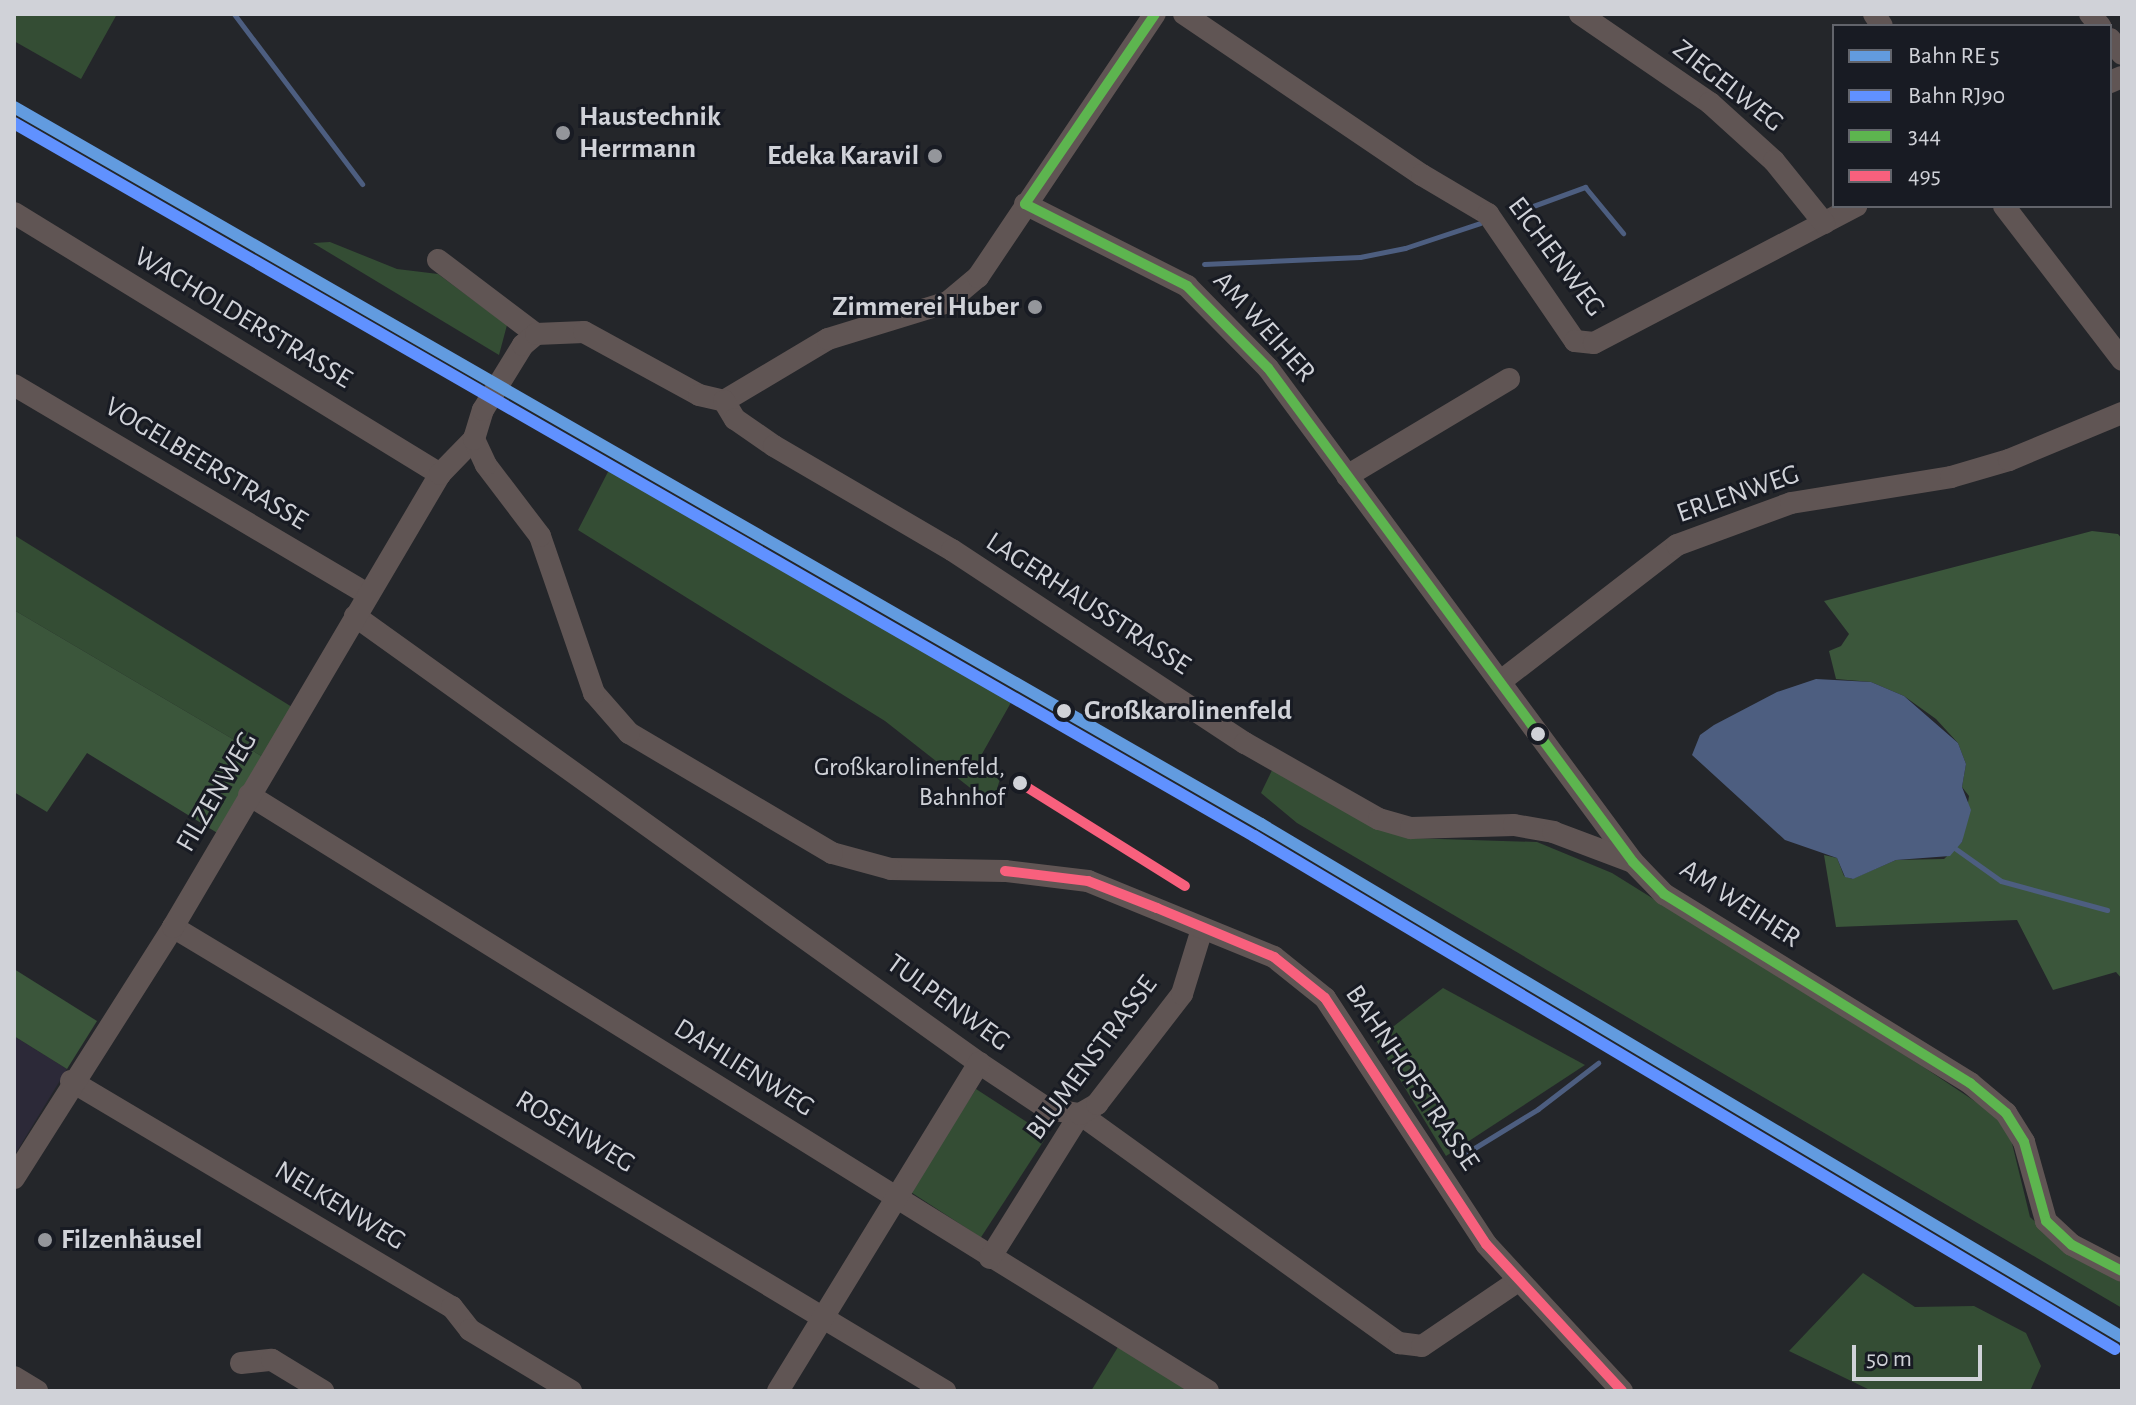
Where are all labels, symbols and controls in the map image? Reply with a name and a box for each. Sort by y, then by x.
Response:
legend [1832,24,2112,208]
street label: ZIEGELWEG [1666,33,1790,139]
text: Bahn RE 5 [1908,44,1999,68]
text: Bahn RJ90 [1908,84,2005,108]
place label: Haustechnik Herrmann [579,100,721,166]
marker: Haustechnik Herrmann [554,124,572,142]
text: 344 [1908,124,1941,148]
place label: Edeka Karavil [767,139,919,173]
marker: Edeka Karavil [926,147,944,165]
text: 495 [1908,164,1941,188]
street label: EICHENWEG [1500,190,1612,324]
street label: WACHOLDERSTRASSE [128,240,358,396]
street label: AM WEIHER [1206,265,1322,389]
place label: Zimmerei Huber [832,290,1019,324]
marker: Zimmerei Huber [1026,298,1044,316]
street label: VOGELBEERSTRASSE [98,390,314,538]
street label: ERLENWEG [1672,457,1804,531]
street label: LAGERHAUSSTRASSE [979,525,1197,683]
place label: Großkarolinenfeld [1084,694,1292,728]
marker: Großkarolinenfeld [1051,698,1077,724]
street label: FILZENWEG [169,726,265,858]
unlabelled marker [1530,726,1546,742]
place label: Großkarolinenfeld, Bahnhof [814,752,1005,814]
marker: Großkarolinenfeld, Bahnhof [1012,775,1028,791]
street label: AM WEIHER [1673,853,1807,955]
street label: TULPENWEG [880,947,1016,1059]
street label: BLUMENSTRASSE [1019,969,1165,1147]
street label: BAHNHOFSTRASSE [1338,979,1486,1177]
street label: DAHLIENWEG [668,1012,820,1124]
street label: ROSENWEG [509,1083,641,1181]
street label: NELKENWEG [269,1154,411,1258]
place label: Filzenhäusel [61,1223,202,1257]
marker: Filzenhäusel [36,1231,54,1249]
scale bar [1856,1329,1986,1379]
text: 50 m [1866,1347,1912,1371]

